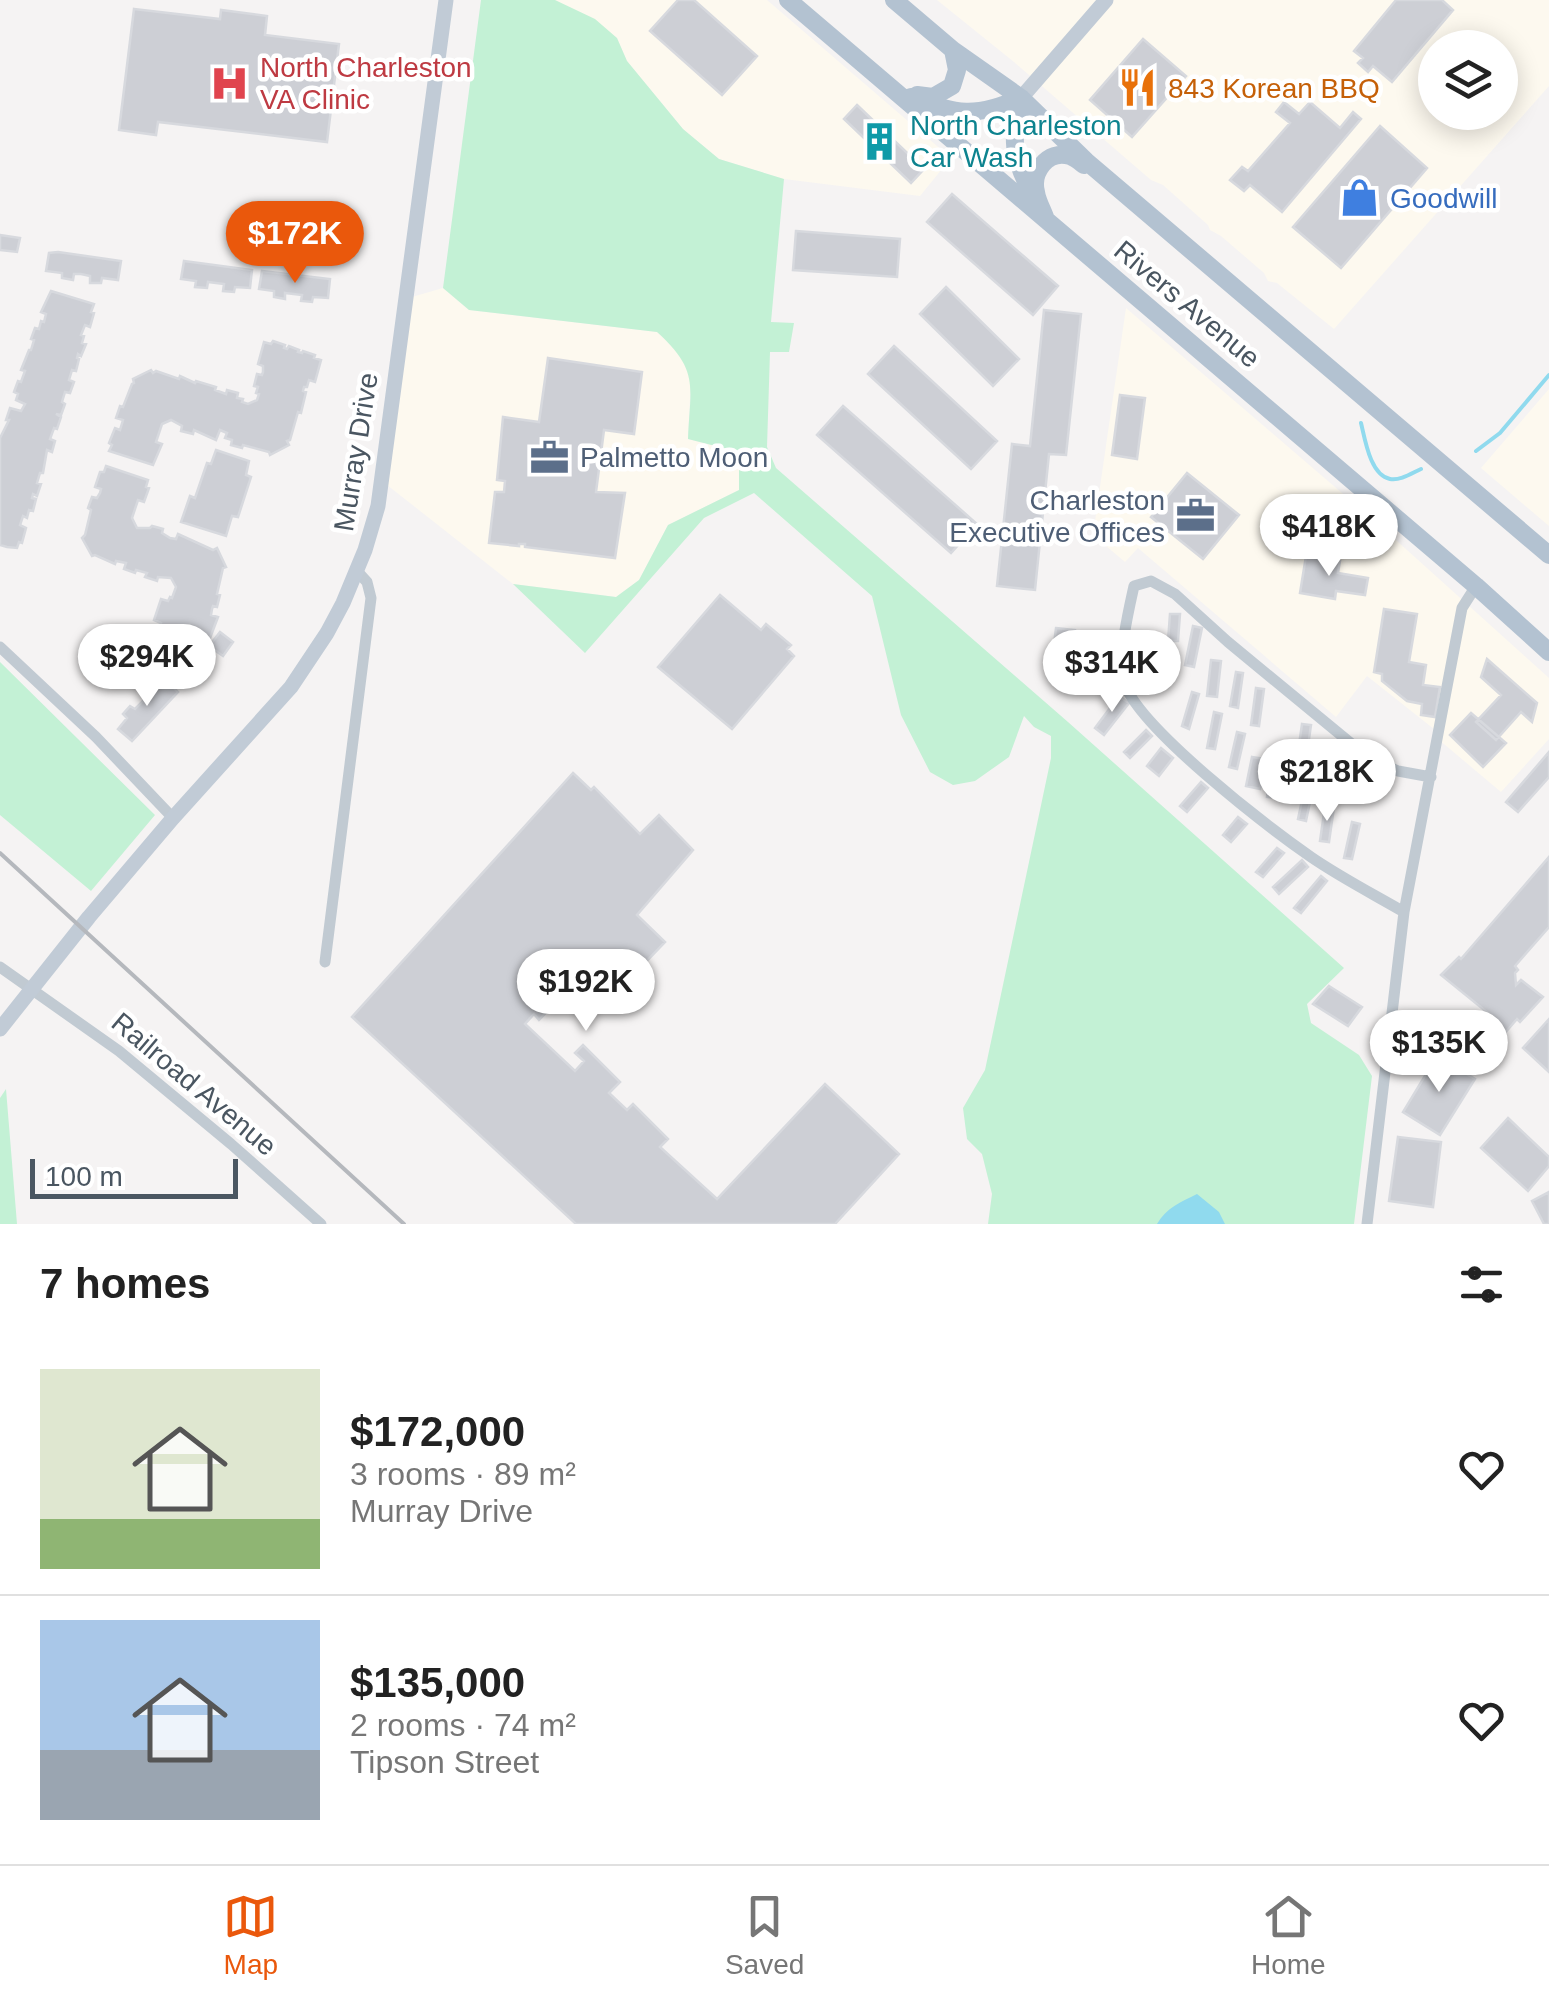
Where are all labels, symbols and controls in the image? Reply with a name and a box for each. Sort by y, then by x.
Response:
map controls [1418,30,1518,130]
button: layers [1418,30,1518,130]
place label: North Charleston VA Clinic [260,52,472,115]
hospital icon: North Charleston VA Clinic [209,62,251,104]
restaurant icon: 843 Korean BBQ [1117,67,1159,109]
place label: 843 Korean BBQ [1168,73,1380,104]
place label: North Charleston Car Wash [910,110,1122,173]
building icon: North Charleston Car Wash [859,120,901,162]
shop icon: Goodwill [1339,177,1381,219]
place label: Goodwill [1390,183,1497,214]
pin: $172K [225,201,365,286]
text: $172K [248,215,342,251]
street label: Rivers Avenue [1108,234,1266,374]
street label: Murray Drive [328,370,384,534]
office icon: Palmetto Moon [529,436,571,478]
place label: Palmetto Moon [580,442,768,473]
place label: Charleston Executive Offices [949,485,1165,548]
pin: $418K [1259,494,1399,579]
office icon: Charleston Executive Offices [1174,495,1216,537]
text: $418K [1282,508,1376,544]
pin: $294K [77,624,217,709]
pin: $314K [1042,630,1182,715]
text: $294K [100,638,194,674]
text: $314K [1065,644,1159,680]
pin: $218K [1257,739,1397,824]
text: $218K [1280,753,1374,789]
pin: $192K [516,949,656,1034]
text: $192K [539,963,633,999]
street label: Railroad Avenue [106,1006,282,1162]
pin: $135K [1369,1010,1509,1095]
text: $135K [1392,1024,1486,1060]
scale bar [30,1154,238,1198]
text: 100 m [45,1161,123,1192]
icon: filters [1454,1257,1509,1312]
text: 7 homes [40,1260,210,1307]
text: $172,000 [350,1408,525,1455]
icon: home [120,1409,240,1529]
icon: heart [1454,1442,1509,1497]
text: 3 rooms · 89 m² [350,1456,576,1492]
text: Murray Drive [350,1493,533,1529]
text: $135,000 [350,1659,525,1706]
icon: home [120,1660,240,1780]
icon: heart [1454,1693,1509,1748]
text: 2 rooms · 74 m² [350,1707,576,1743]
text: Tipson Street [350,1744,539,1780]
tab: Map [223,1889,278,1981]
tab: Saved [725,1889,804,1981]
tab: Home [1251,1889,1326,1981]

